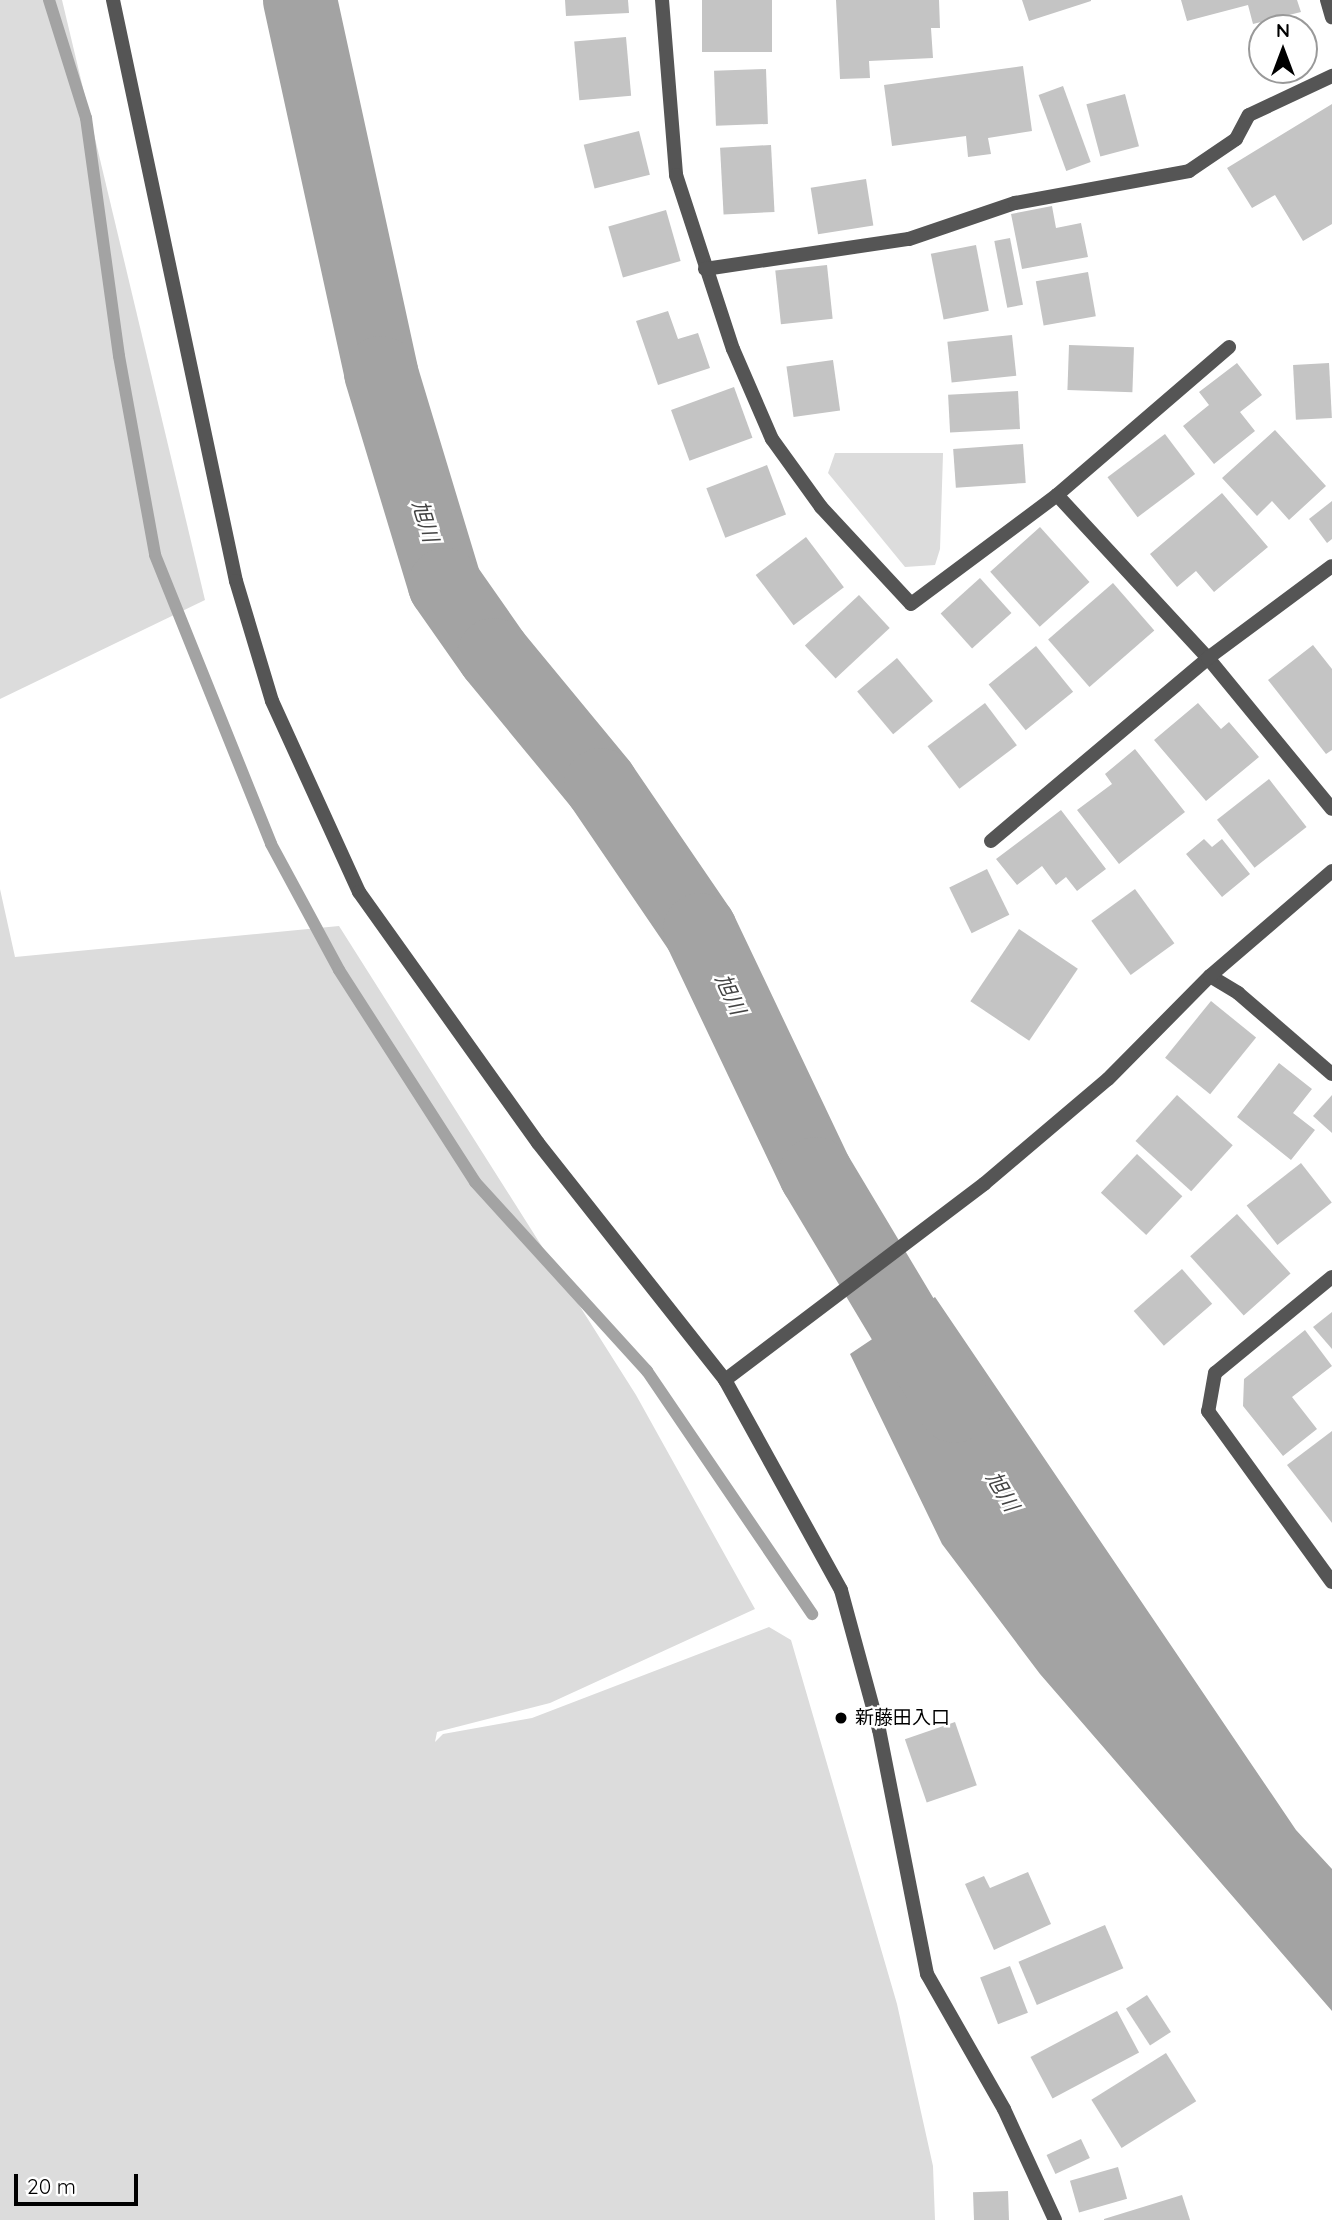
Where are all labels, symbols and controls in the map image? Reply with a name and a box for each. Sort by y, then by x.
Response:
north arrow [1248,14,1318,84]
text: N [1276,18,1290,42]
water label: 旭川 [408,497,444,545]
water label: 旭川 [711,970,751,1018]
water label: 旭川 [981,1467,1025,1515]
place label: 新藤田入口 [855,1707,950,1729]
marker: 新藤田入口 [833,1710,849,1726]
scale bar [18,2160,142,2204]
text: 20 m [27,2173,76,2199]

